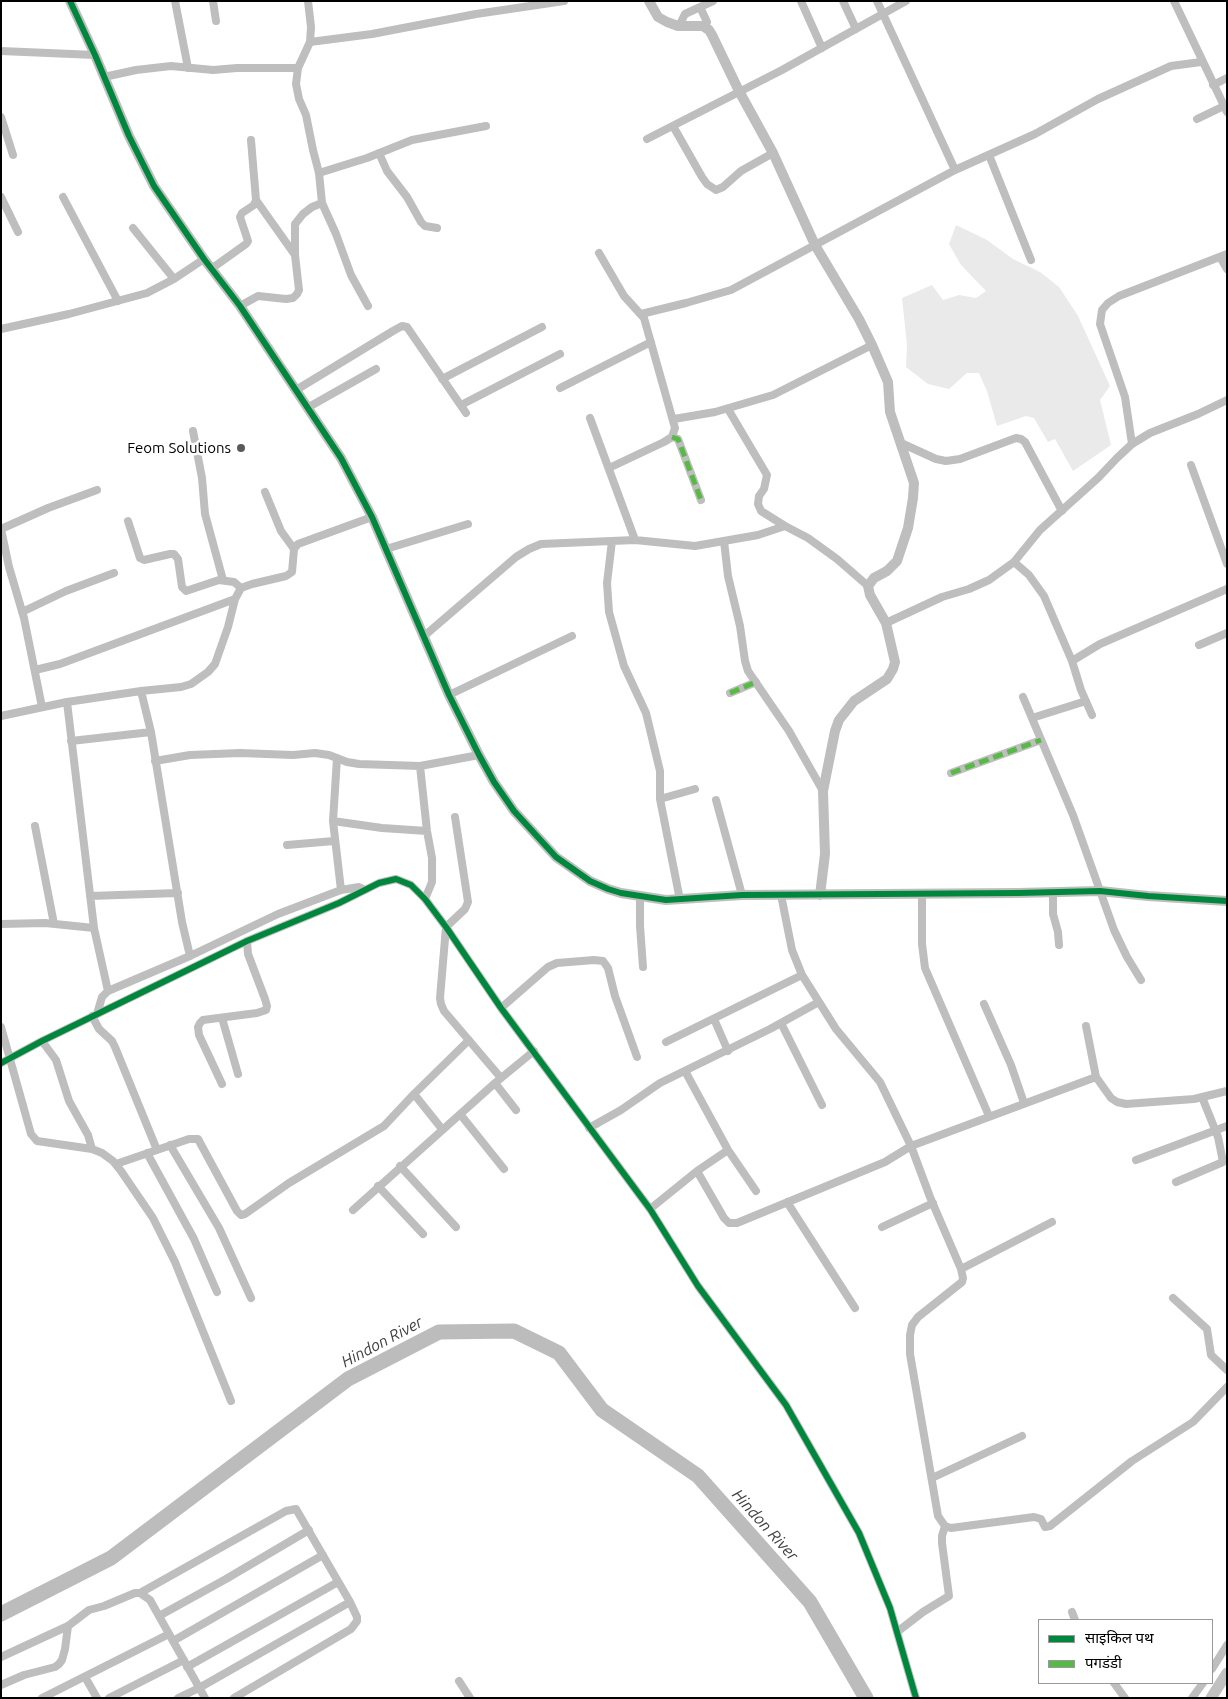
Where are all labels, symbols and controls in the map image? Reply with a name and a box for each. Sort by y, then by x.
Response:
place label: Feom Solutions [127,439,231,457]
marker: Feom Solutions [235,442,247,454]
water label: Hindon River [338,1313,426,1371]
water label: Hindon River [728,1485,802,1565]
legend [1038,1619,1213,1684]
text: साइकिल पथ [1085,1629,1154,1646]
text: पगडंडी [1085,1654,1122,1671]

